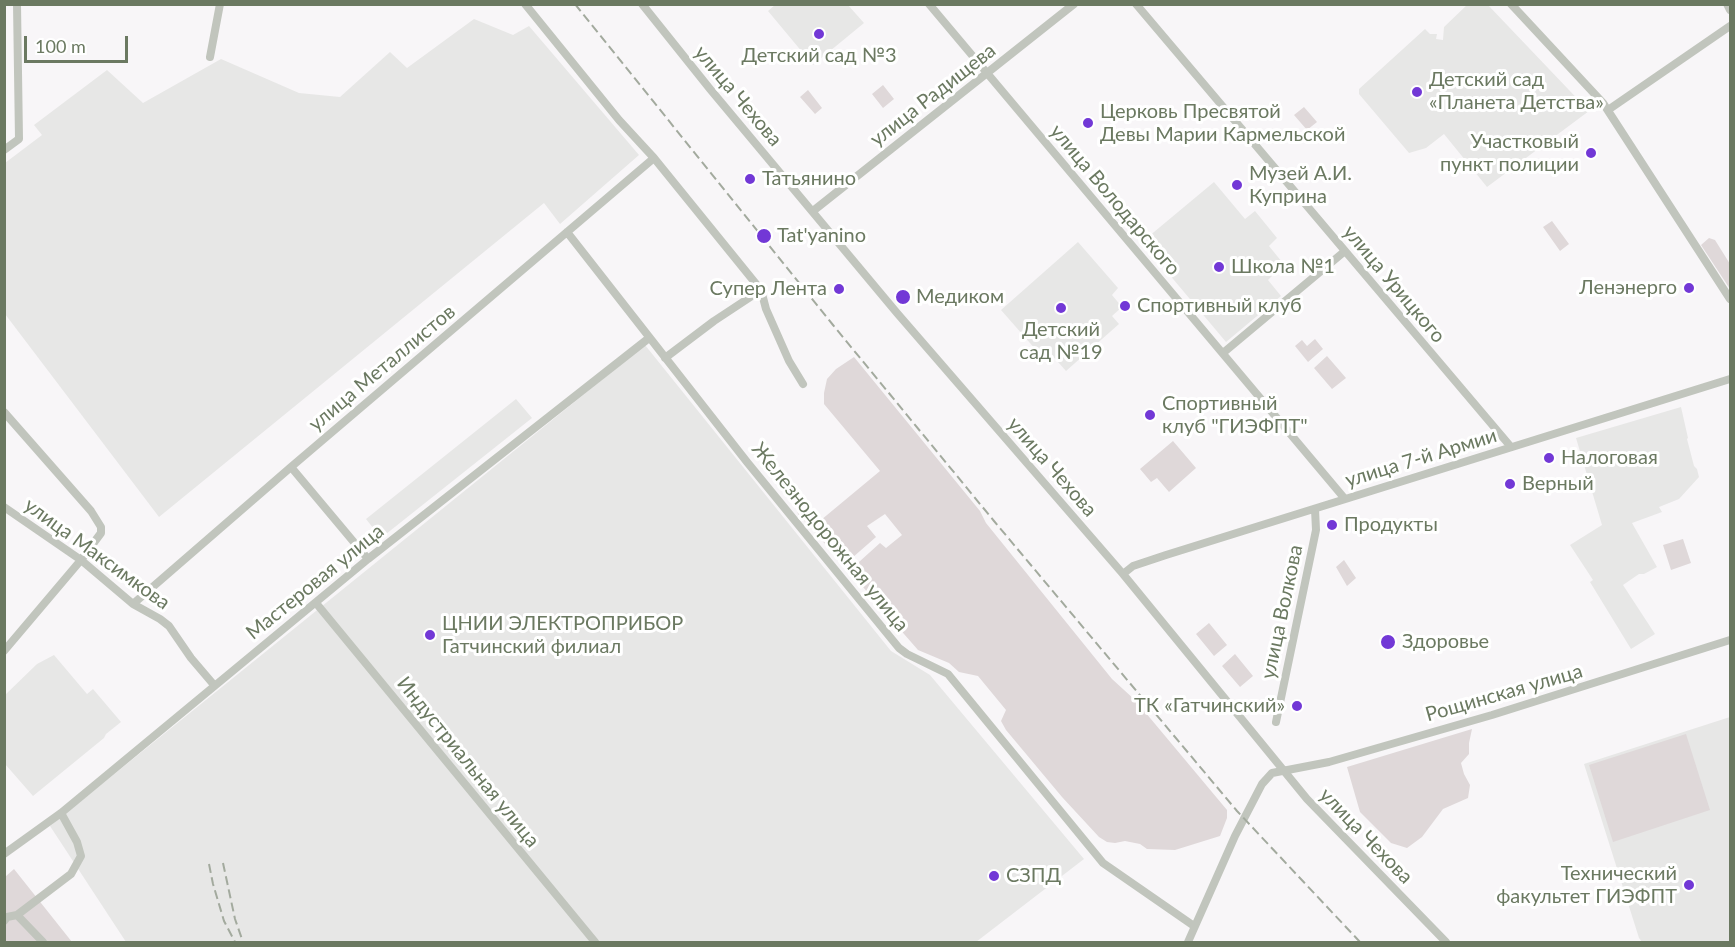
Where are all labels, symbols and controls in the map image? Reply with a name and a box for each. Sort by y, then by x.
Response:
scale bar [27,24,130,62]
marker: Детский сад №3 [812,27,826,41]
text: 100 m [35,35,86,57]
street label: улица Радищева [865,39,1001,151]
street label: улица Чехова [689,41,787,151]
place label: Детский сад №3 [742,44,896,68]
place label: Детский сад «Планета Детства» [1429,68,1604,115]
marker: Детский сад «Планета Детства» [1410,85,1424,99]
place label: Церковь Пресвятой Девы Марии Кармельской [1100,100,1345,147]
marker: Церковь Пресвятой Девы Марии Кармельской [1081,116,1095,130]
street label: улица Володарского [1045,120,1185,280]
place label: Участковый пункт полиции [1440,130,1579,177]
marker: Участковый пункт полиции [1584,146,1598,160]
place label: Музей А.И. Куприна [1249,162,1352,209]
place label: Татьянино [762,167,856,191]
marker: Татьянино [743,172,757,186]
marker: Музей А.И. Куприна [1230,178,1244,192]
street label: улица Урицкого [1338,220,1450,348]
place label: Tat'yanino [777,224,866,248]
marker: Tat'yanino [755,227,773,245]
place label: Школа №1 [1231,255,1335,279]
marker: Школа №1 [1212,260,1226,274]
place label: Ленэнерго [1579,276,1677,300]
place label: Супер Лента [710,277,827,301]
marker: Ленэнерго [1682,281,1696,295]
marker: Супер Лента [832,282,846,296]
place label: Медиком [916,285,1004,309]
marker: Медиком [894,288,912,306]
place label: Спортивный клуб [1137,294,1302,318]
marker: Спортивный клуб [1118,299,1132,313]
street label: улица Металлистов [304,300,460,436]
marker: Детский сад №19 [1054,301,1068,315]
place label: Детский сад №19 [1019,318,1103,365]
place label: Спортивный клуб "ГИЭФПТ" [1162,392,1308,439]
marker: Спортивный клуб "ГИЭФПТ" [1143,408,1157,422]
street label: улица Чехова [1002,412,1102,522]
street label: улица 7-й Армии [1342,424,1500,492]
street label: Железнодорожная улица [746,438,914,636]
place label: Налоговая [1561,446,1658,470]
marker: Налоговая [1542,451,1556,465]
place label: Верный [1522,472,1594,496]
marker: Верный [1503,477,1517,491]
street label: улица Максимкова [19,493,175,615]
place label: Продукты [1344,513,1438,537]
marker: Продукты [1325,518,1339,532]
street label: Мастеровая улица [241,519,389,645]
street label: улица Волкова [1256,543,1308,681]
place label: ЦНИИ ЭЛЕКТРОПРИБОР Гатчинский филиал [442,612,683,659]
marker: ЦНИИ ЭЛЕКТРОПРИБОР Гатчинский филиал [423,628,437,642]
place label: Здоровье [1402,630,1489,654]
marker: Здоровье [1379,633,1397,651]
street label: Рощинская улица [1423,659,1585,727]
street label: Индустриальная улица [392,672,544,852]
place label: ТК «Гатчинский» [1134,694,1285,718]
marker: ТК «Гатчинский» [1290,699,1304,713]
street label: улица Чехова [1314,783,1418,889]
place label: Технический факультет ГИЭФПТ [1496,862,1677,909]
place label: СЗПД [1006,864,1061,888]
marker: СЗПД [987,869,1001,883]
marker: Технический факультет ГИЭФПТ [1682,878,1696,892]

